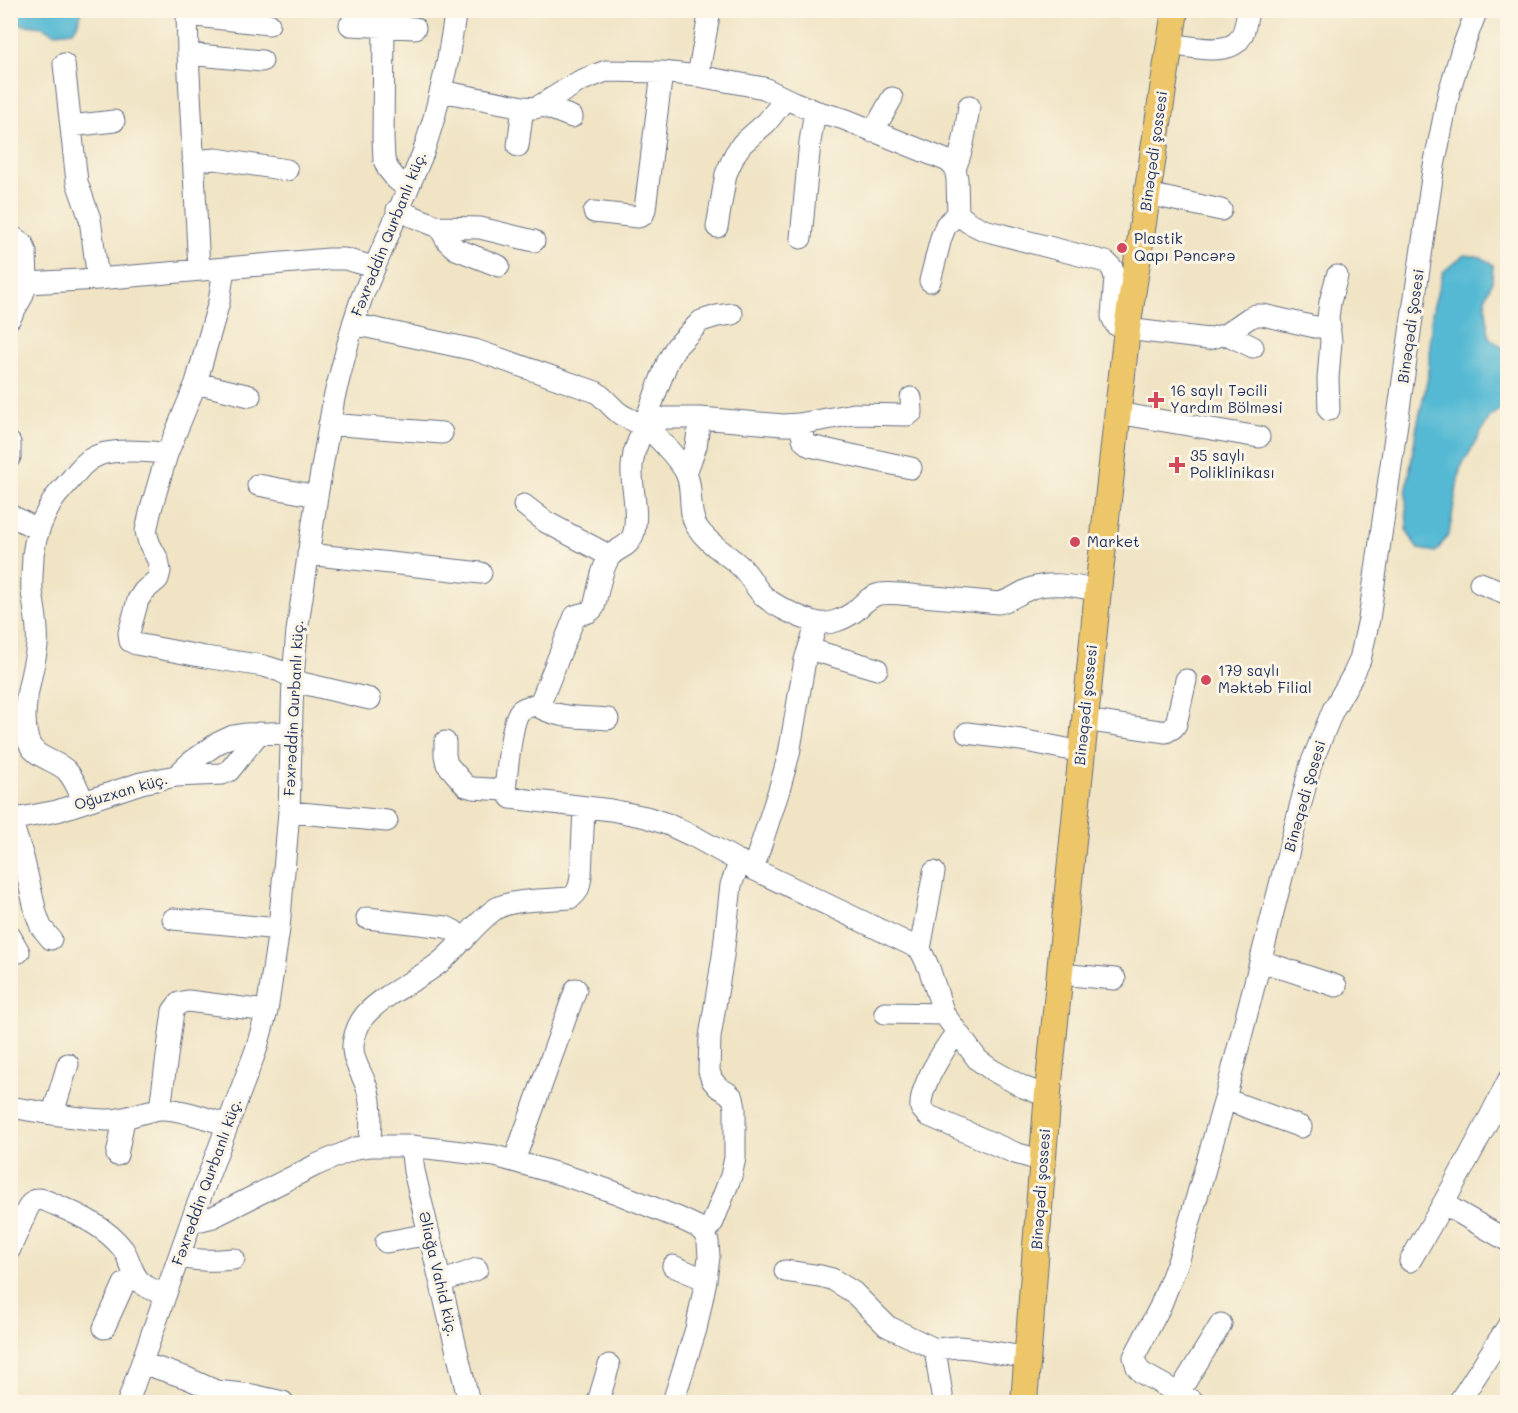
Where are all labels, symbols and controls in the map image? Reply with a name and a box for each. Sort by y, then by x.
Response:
street label: Binəqədi şossesi [1135,89,1171,212]
street label: Fəxrəddin Qurbanlı küç. [346,148,430,319]
place label: Plastik Qapı Pəncərə [1134,228,1236,265]
marker: Plastik Qapı Pəncərə [1115,241,1129,255]
street label: Binəqədi Şosesi [1392,267,1428,384]
place label: 16 saylı Təcili Yardım Bölməsi [1170,380,1283,417]
marker: 16 saylı Təcili Yardım Bölməsi [1147,391,1165,409]
place label: 35 saylı Poliklinikası [1190,445,1275,482]
marker: 35 saylı Poliklinikası [1168,456,1186,474]
place label: Market [1087,531,1140,551]
marker: Market [1068,535,1082,549]
street label: Fəxrəddin Qurbanlı küç. [278,619,308,796]
street label: Binəqədi şossesi [1069,644,1101,766]
place label: 179 saylı Məktəb Filial [1218,660,1312,697]
marker: 179 saylı Məktəb Filial [1199,673,1213,687]
street label: Binəqədi Şosesi [1279,738,1330,854]
street label: Oğuzxan küç. [72,768,170,814]
street label: Fəxrəddin Qurbanlı küç. [167,1095,246,1268]
street label: Binəqədi şossesi [1026,1128,1054,1250]
street label: Əliağa Vahid küç. [415,1209,463,1339]

